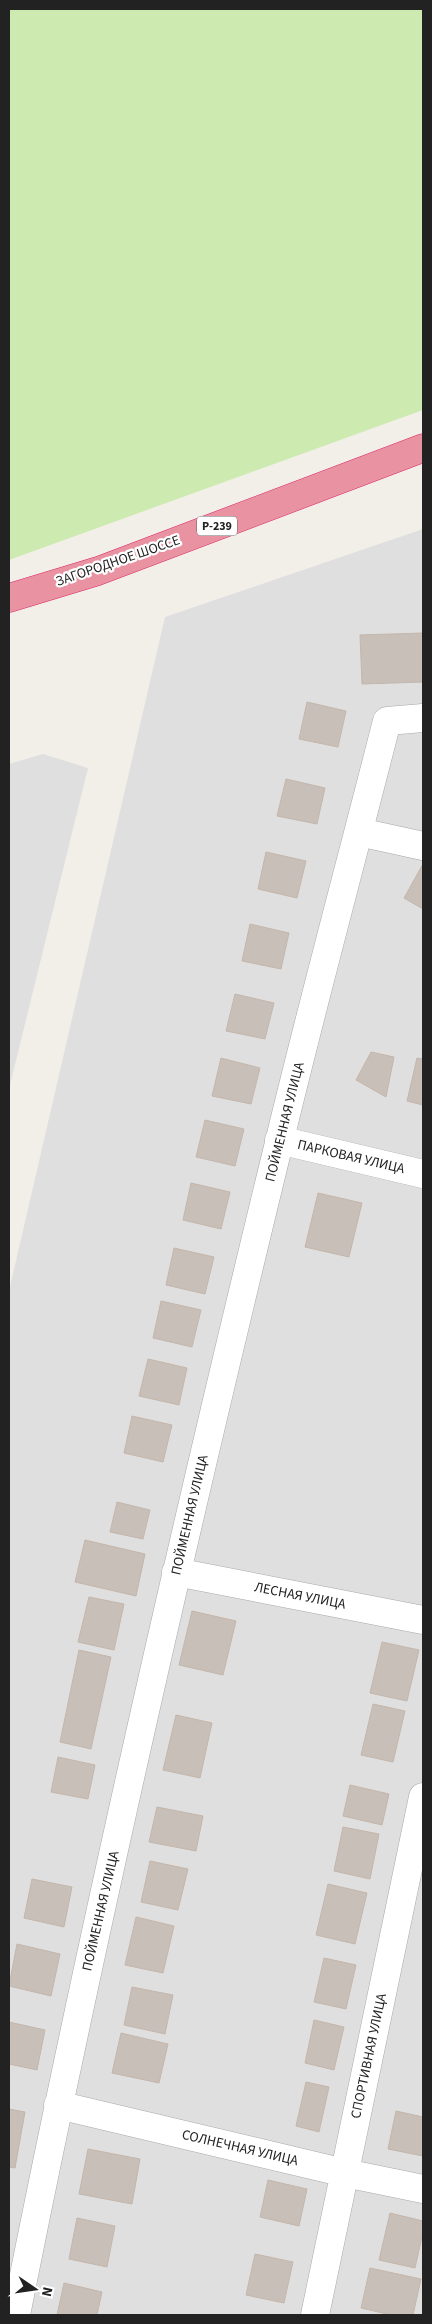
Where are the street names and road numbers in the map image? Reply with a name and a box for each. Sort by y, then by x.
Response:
road number: Р-239 [197,516,237,536]
street label: ЗАГОРОДНОЕ ШОССЕ [53,530,183,592]
street label: ПОЙМЕННАЯ УЛИЦА [260,1060,310,1184]
street label: ПАРКОВАЯ УЛИЦА [295,1135,407,1179]
street label: ПОЙМЕННАЯ УЛИЦА [166,1453,214,1577]
street label: ЛЕСНАЯ УЛИЦА [253,1577,348,1615]
street label: ПОЙМЕННАЯ УЛИЦА [77,1849,125,1973]
street label: СПОРТИВНАЯ УЛИЦА [346,1991,392,2120]
street label: СОЛНЕЧНАЯ УЛИЦА [180,2125,301,2171]

